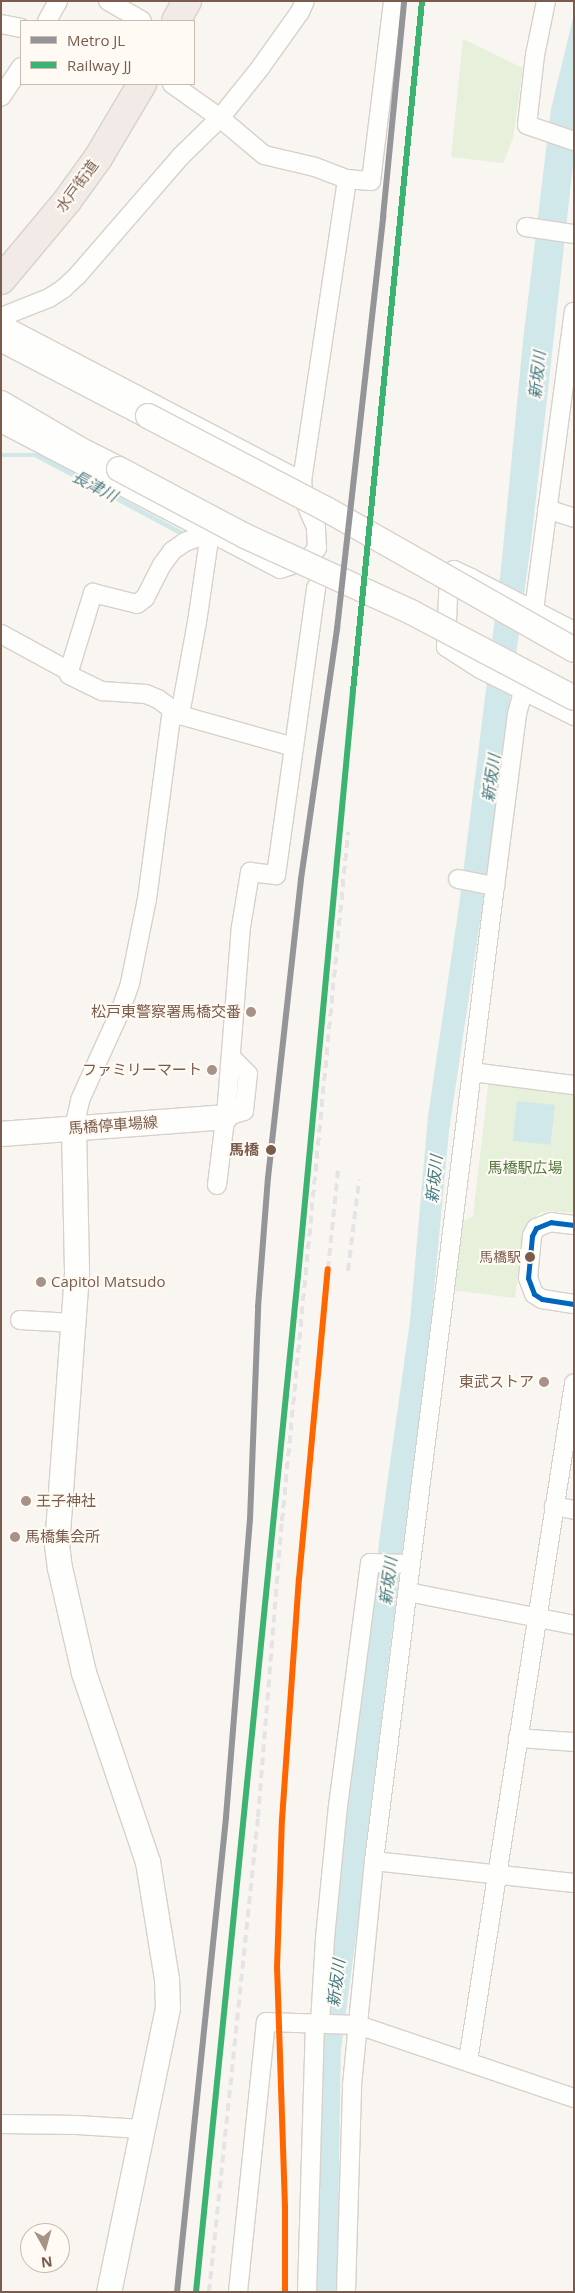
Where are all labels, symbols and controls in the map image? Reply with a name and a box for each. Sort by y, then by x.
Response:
legend [20,20,195,85]
text: Metro JL [67,30,125,50]
text: Railway JJ [67,55,132,75]
street label: 水戸街道 [52,156,102,216]
water label: 新坂川 [525,350,549,400]
water label: 長津川 [69,466,121,506]
water label: 新坂川 [478,753,504,803]
place label: 松戸東警察署馬橋交番 [91,1003,241,1021]
marker: 松戸東警察署馬橋交番 [245,1006,257,1018]
place label: ファミリーマート [82,1061,202,1079]
marker: ファミリーマート [206,1064,218,1076]
street label: 馬橋停車場線 [67,1113,159,1137]
place label: 馬橋 [229,1141,259,1159]
marker: 馬橋 [263,1142,279,1158]
water label: 新坂川 [422,1154,446,1204]
park label: 馬橋駅広場 [488,1159,562,1177]
place label: 馬橋駅 [479,1249,521,1265]
marker: 馬橋駅 [525,1252,535,1262]
place label: Capitol Matsudo [51,1273,166,1291]
marker: Capitol Matsudo [35,1276,47,1288]
place label: 東武ストア [459,1373,534,1391]
marker: 東武ストア [538,1376,550,1388]
place label: 王子神社 [36,1492,96,1510]
marker: 王子神社 [20,1495,32,1507]
place label: 馬橋集会所 [25,1528,100,1546]
marker: 馬橋集会所 [9,1531,21,1543]
water label: 新坂川 [376,1556,400,1606]
water label: 新坂川 [324,1958,348,2008]
north arrow [20,2223,70,2273]
text: N [40,2252,54,2273]

